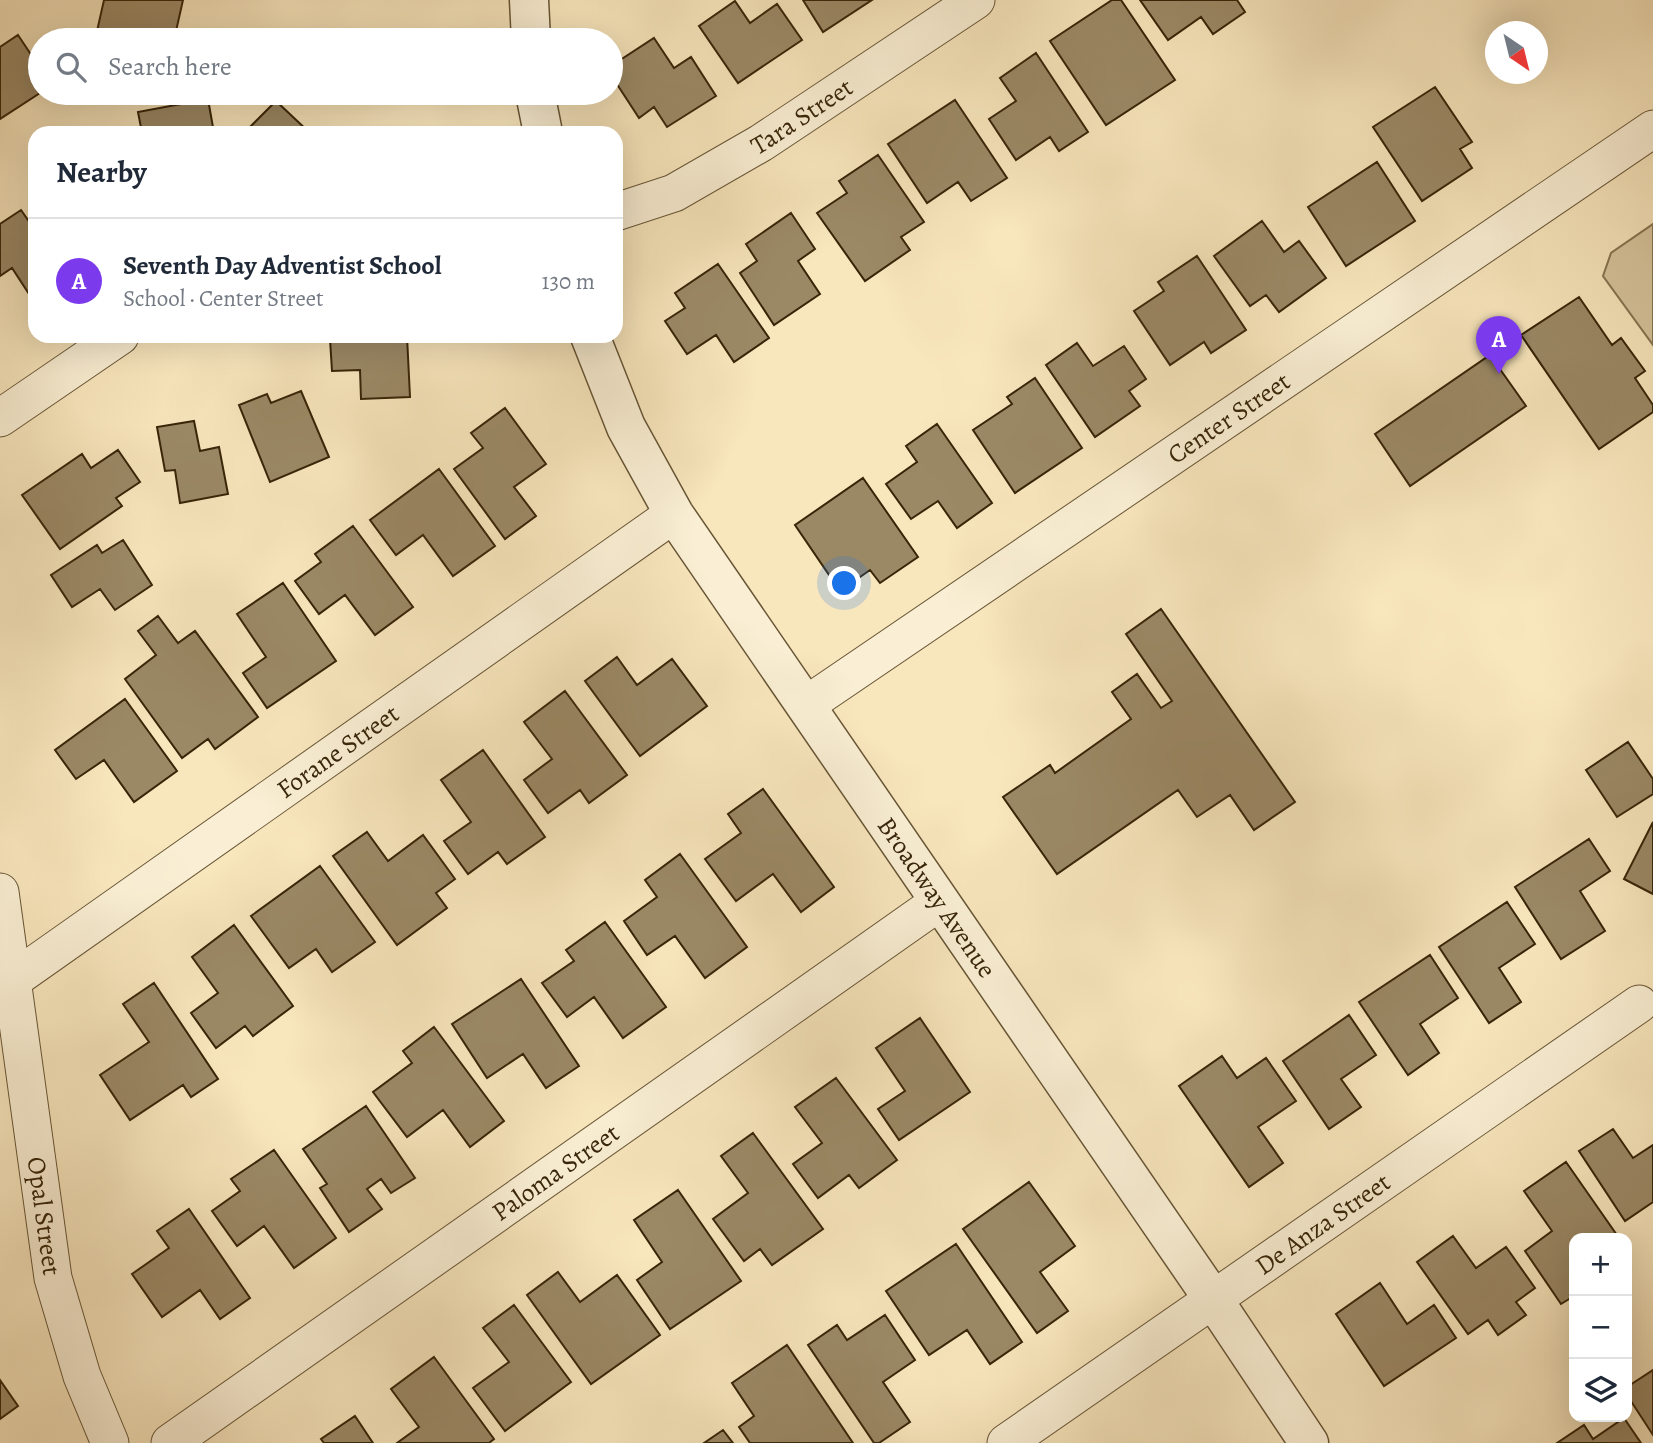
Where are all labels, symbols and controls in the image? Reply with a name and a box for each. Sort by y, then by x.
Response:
north arrow [1485,21,1548,84]
search box [28,28,623,105]
icon: search [52,48,90,86]
text: Search here [108,49,232,84]
street label: Tara Street [744,69,860,163]
text: Nearby [56,152,147,192]
text: Seventh Day Adventist School [123,248,442,283]
text: A [72,266,86,297]
text: 130 m [542,266,595,297]
text: School · Center Street [123,283,324,314]
pin: A [1476,316,1522,374]
street label: Center Street [1160,363,1297,472]
your location [827,566,861,600]
street label: Forane Street [269,696,406,806]
street label: Broadway Avenue [870,810,1005,984]
street label: Paloma Street [485,1115,626,1229]
street label: Opal Street [19,1154,70,1278]
street label: De Anza Street [1248,1164,1397,1283]
map controls [1569,1233,1632,1422]
button: + [1569,1233,1632,1296]
button: − [1569,1296,1632,1359]
button: layers [1569,1359,1632,1422]

